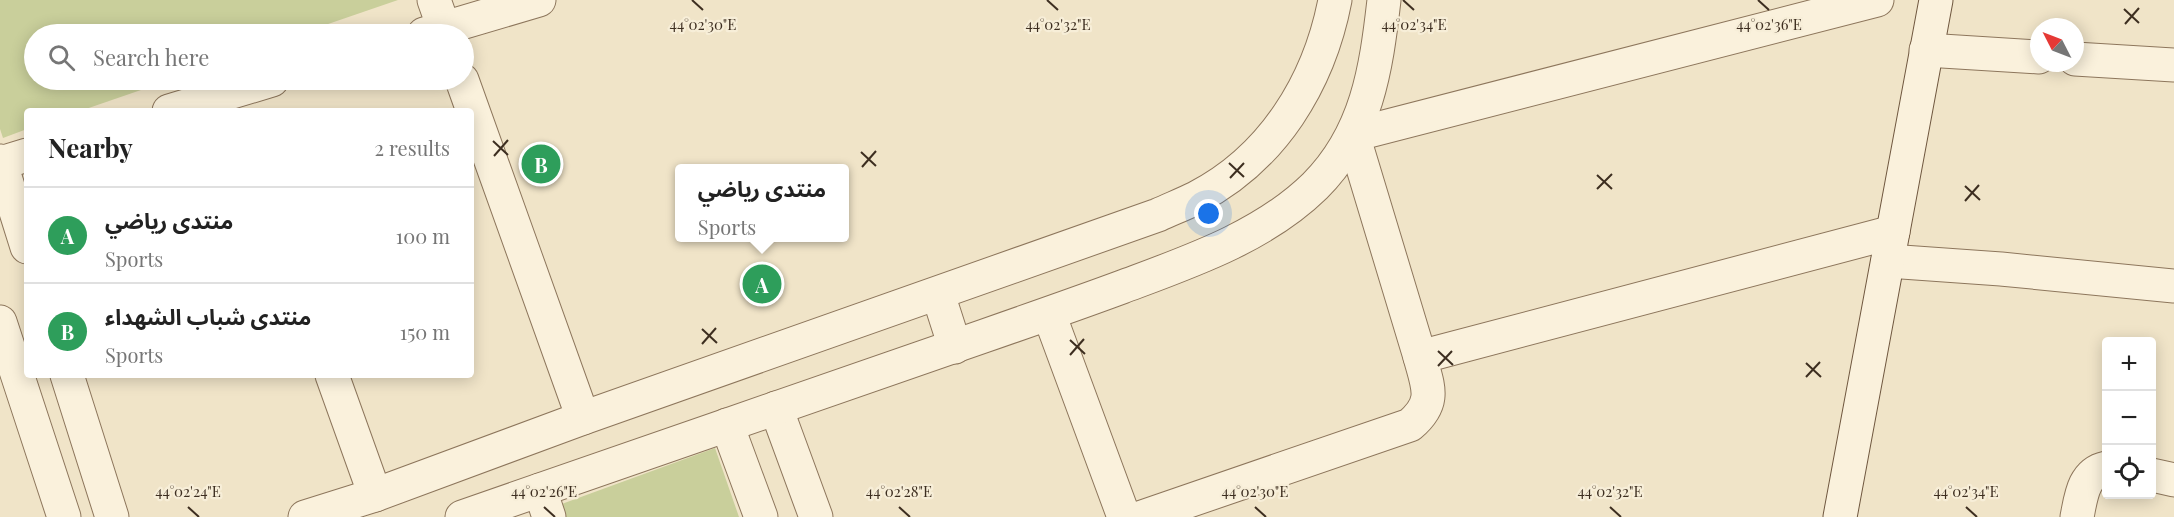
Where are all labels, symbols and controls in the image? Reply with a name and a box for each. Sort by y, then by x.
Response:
text: 44°02'30"E [670,14,736,34]
text: 44°02'32"E [1025,14,1091,34]
text: 44°02'34"E [1381,14,1447,34]
text: 44°02'36"E [1736,14,1802,34]
north arrow [2030,18,2084,72]
search box [24,24,474,90]
icon: search [45,41,78,74]
text: Search here [93,42,209,72]
text: Nearby [48,130,133,165]
text: 2 results [375,134,450,161]
pin: B [522,142,560,186]
popup [675,164,849,242]
text: منتدى رياضي [698,173,826,203]
your location [1194,199,1223,228]
text: منتدى رياضي [105,205,233,235]
text: Sports [698,213,756,240]
text: A [61,222,74,249]
text: 100 m [396,222,450,249]
text: Sports [105,245,163,272]
pin: A [742,262,782,306]
text: منتدى شباب الشهداء [105,301,311,331]
text: B [61,318,74,345]
text: 150 m [400,318,450,345]
map controls [2102,337,2156,499]
button: + [2102,337,2156,391]
text: Sports [105,341,163,368]
button: − [2102,391,2156,445]
button: locate [2102,445,2156,499]
text: 44°02'24"E [155,481,221,501]
text: 44°02'26"E [511,481,577,501]
text: 44°02'28"E [866,481,932,501]
text: 44°02'30"E [1222,481,1288,501]
text: 44°02'32"E [1577,481,1643,501]
text: 44°02'34"E [1933,481,1999,501]

